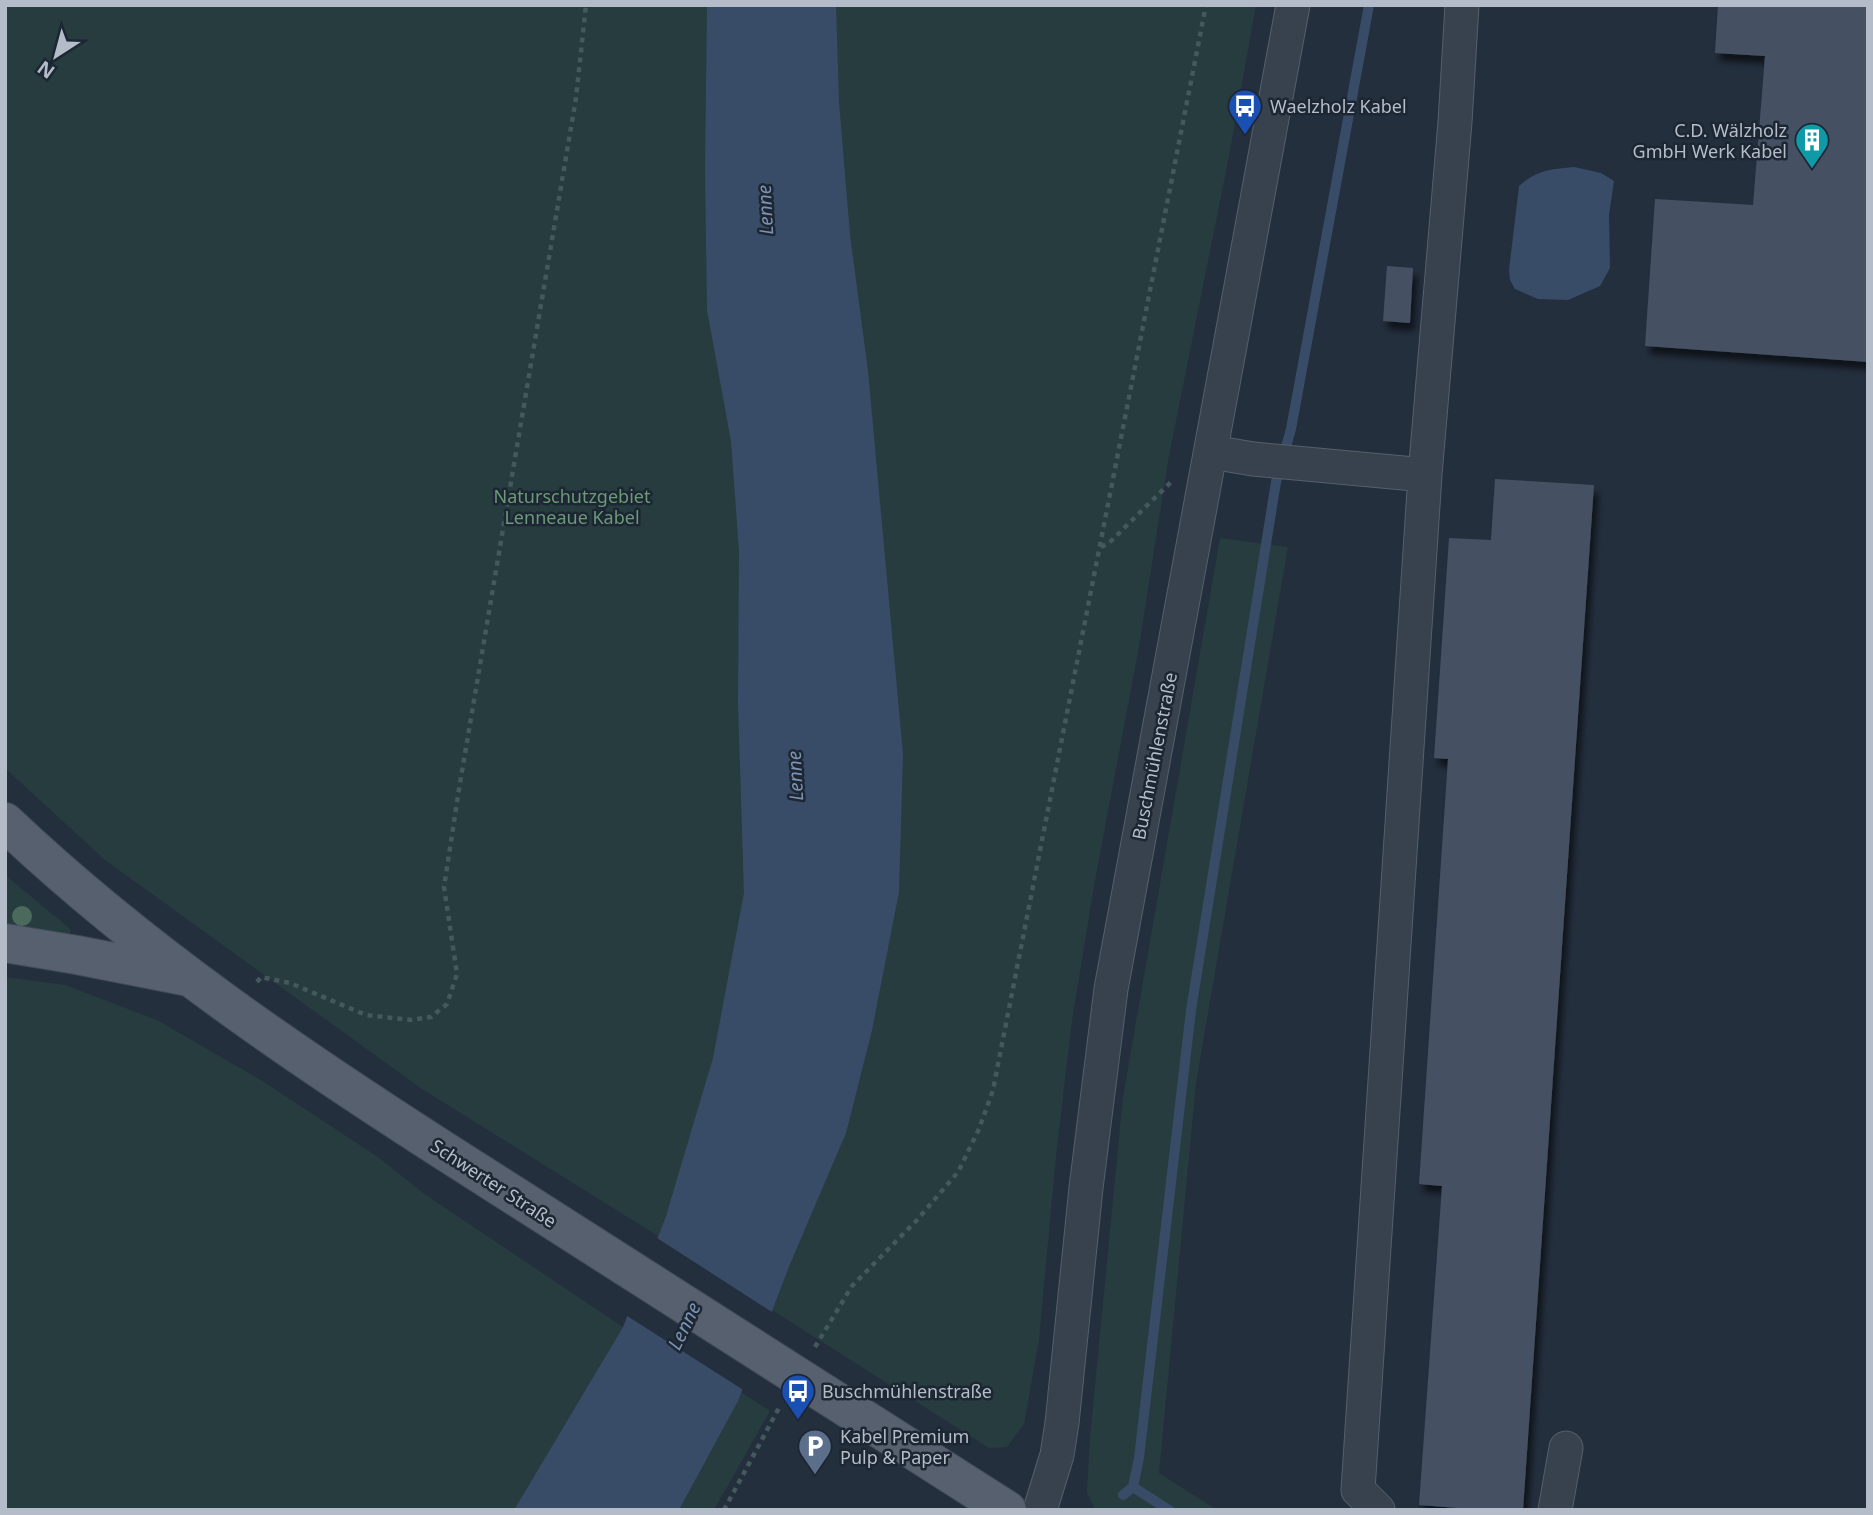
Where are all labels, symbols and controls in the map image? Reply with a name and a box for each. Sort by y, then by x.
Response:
north arrow [21,21,91,91]
text: N [32,55,60,85]
bus stop icon: Waelzholz Kabel [1226,87,1264,136]
place label: Waelzholz Kabel [1270,94,1407,118]
place label: C.D. Wälzholz GmbH Werk Kabel [1633,118,1787,163]
building icon: C.D. Wälzholz GmbH Werk Kabel [1793,121,1831,170]
water label: Lenne [751,184,779,236]
park label: Naturschutzgebiet Lenneaue Kabel [494,484,651,529]
street label: Buschmühlenstraße [1126,670,1182,842]
water label: Lenne [781,750,809,802]
street label: Schwerter Straße [427,1133,561,1233]
water label: Lenne [661,1298,707,1354]
bus stop icon: Buschmühlenstraße [779,1372,817,1421]
place label: Buschmühlenstraße [822,1379,992,1403]
place label: Kabel Premium Pulp & Paper [840,1424,969,1469]
parking icon: Kabel Premium Pulp & Paper [796,1427,834,1476]

